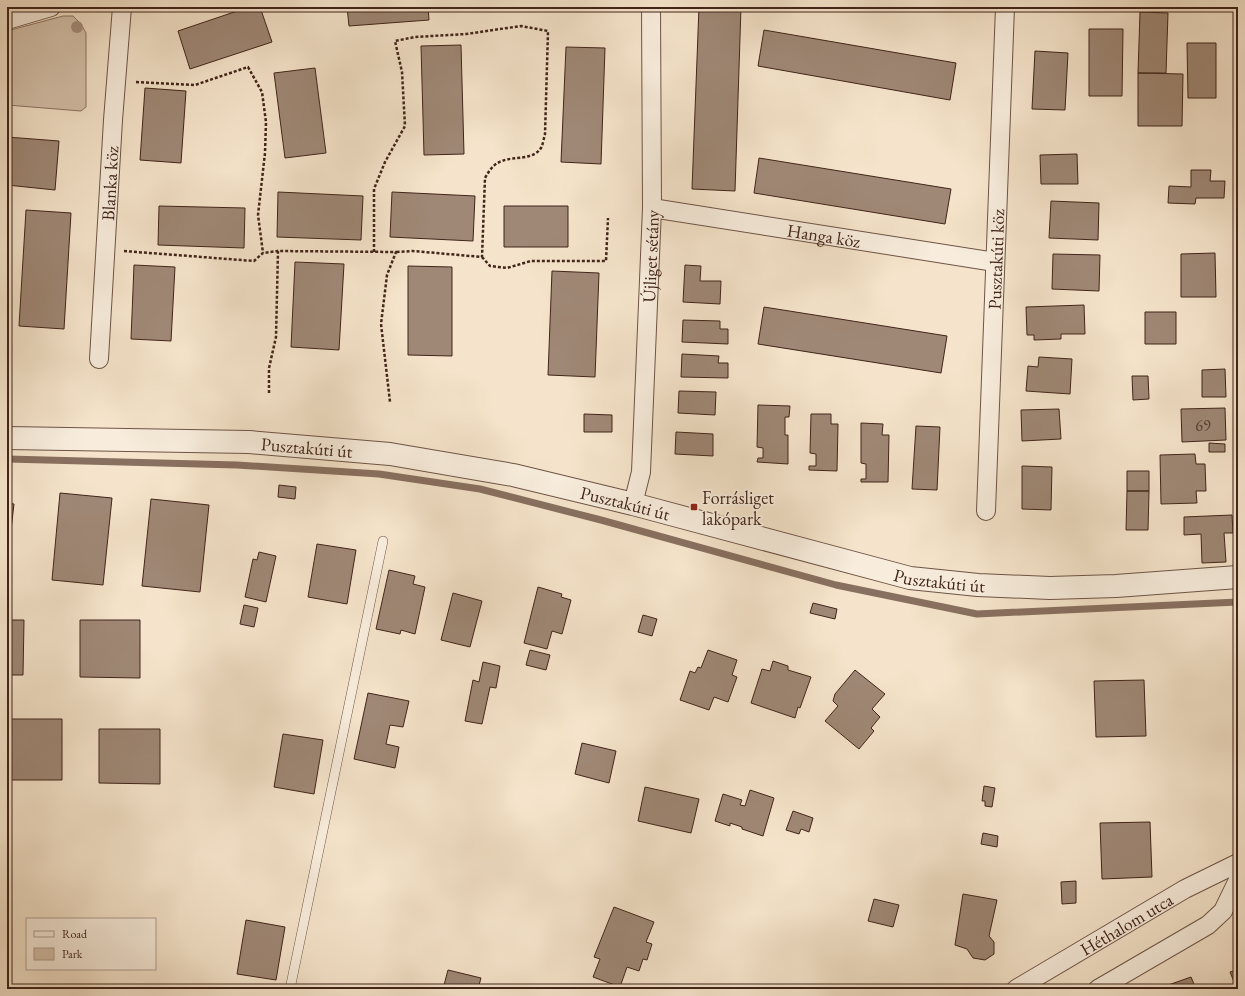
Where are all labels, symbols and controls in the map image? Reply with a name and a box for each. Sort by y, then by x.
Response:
street label: Blanka köz [96,145,123,221]
street label: Pusztakúti köz [982,208,1009,310]
street label: Újliget sétány [637,209,663,303]
street label: Hanga köz [786,218,862,252]
house number: 69 [1195,415,1211,436]
street label: Pusztakúti út [260,432,354,462]
street label: Pusztakúti út [578,480,673,525]
place label: Forrásliget lakópark [702,486,774,530]
marker: Forrásliget lakópark [689,502,699,512]
street label: Pusztakúti út [891,563,986,597]
street label: Héthalom utca [1076,887,1177,960]
legend [26,918,156,970]
text: Road [62,926,88,942]
text: Park [62,946,83,962]

